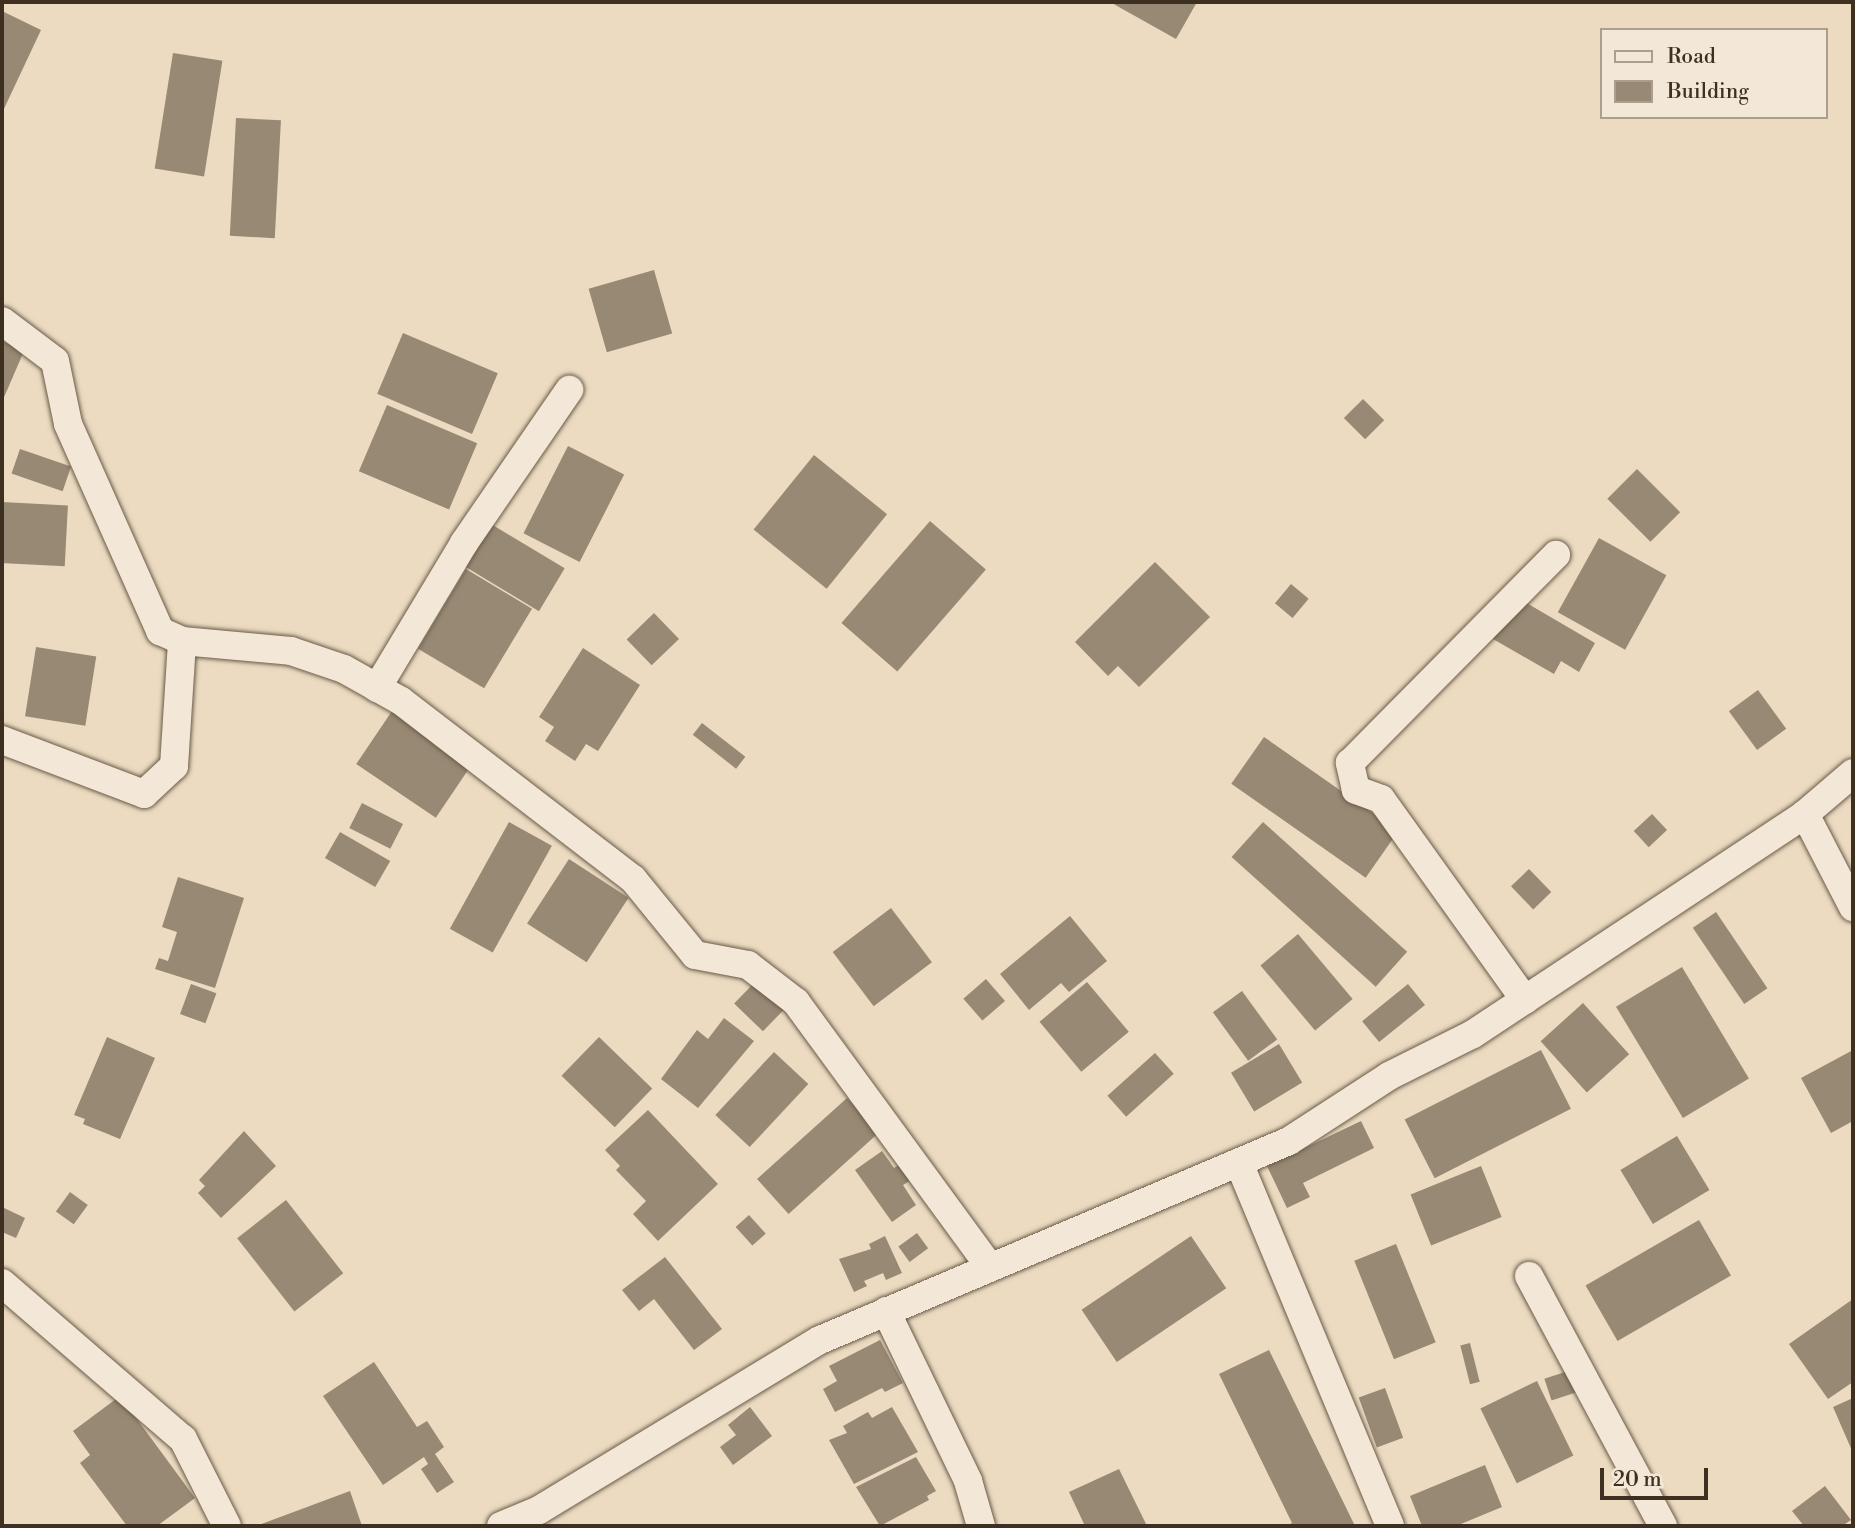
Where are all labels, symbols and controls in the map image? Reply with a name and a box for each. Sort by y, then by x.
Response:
legend [1600,28,1827,119]
text: Road [1667,44,1716,70]
text: Building [1667,79,1749,105]
scale bar [1603,1454,1712,1498]
text: 20 m [1613,1467,1662,1493]

